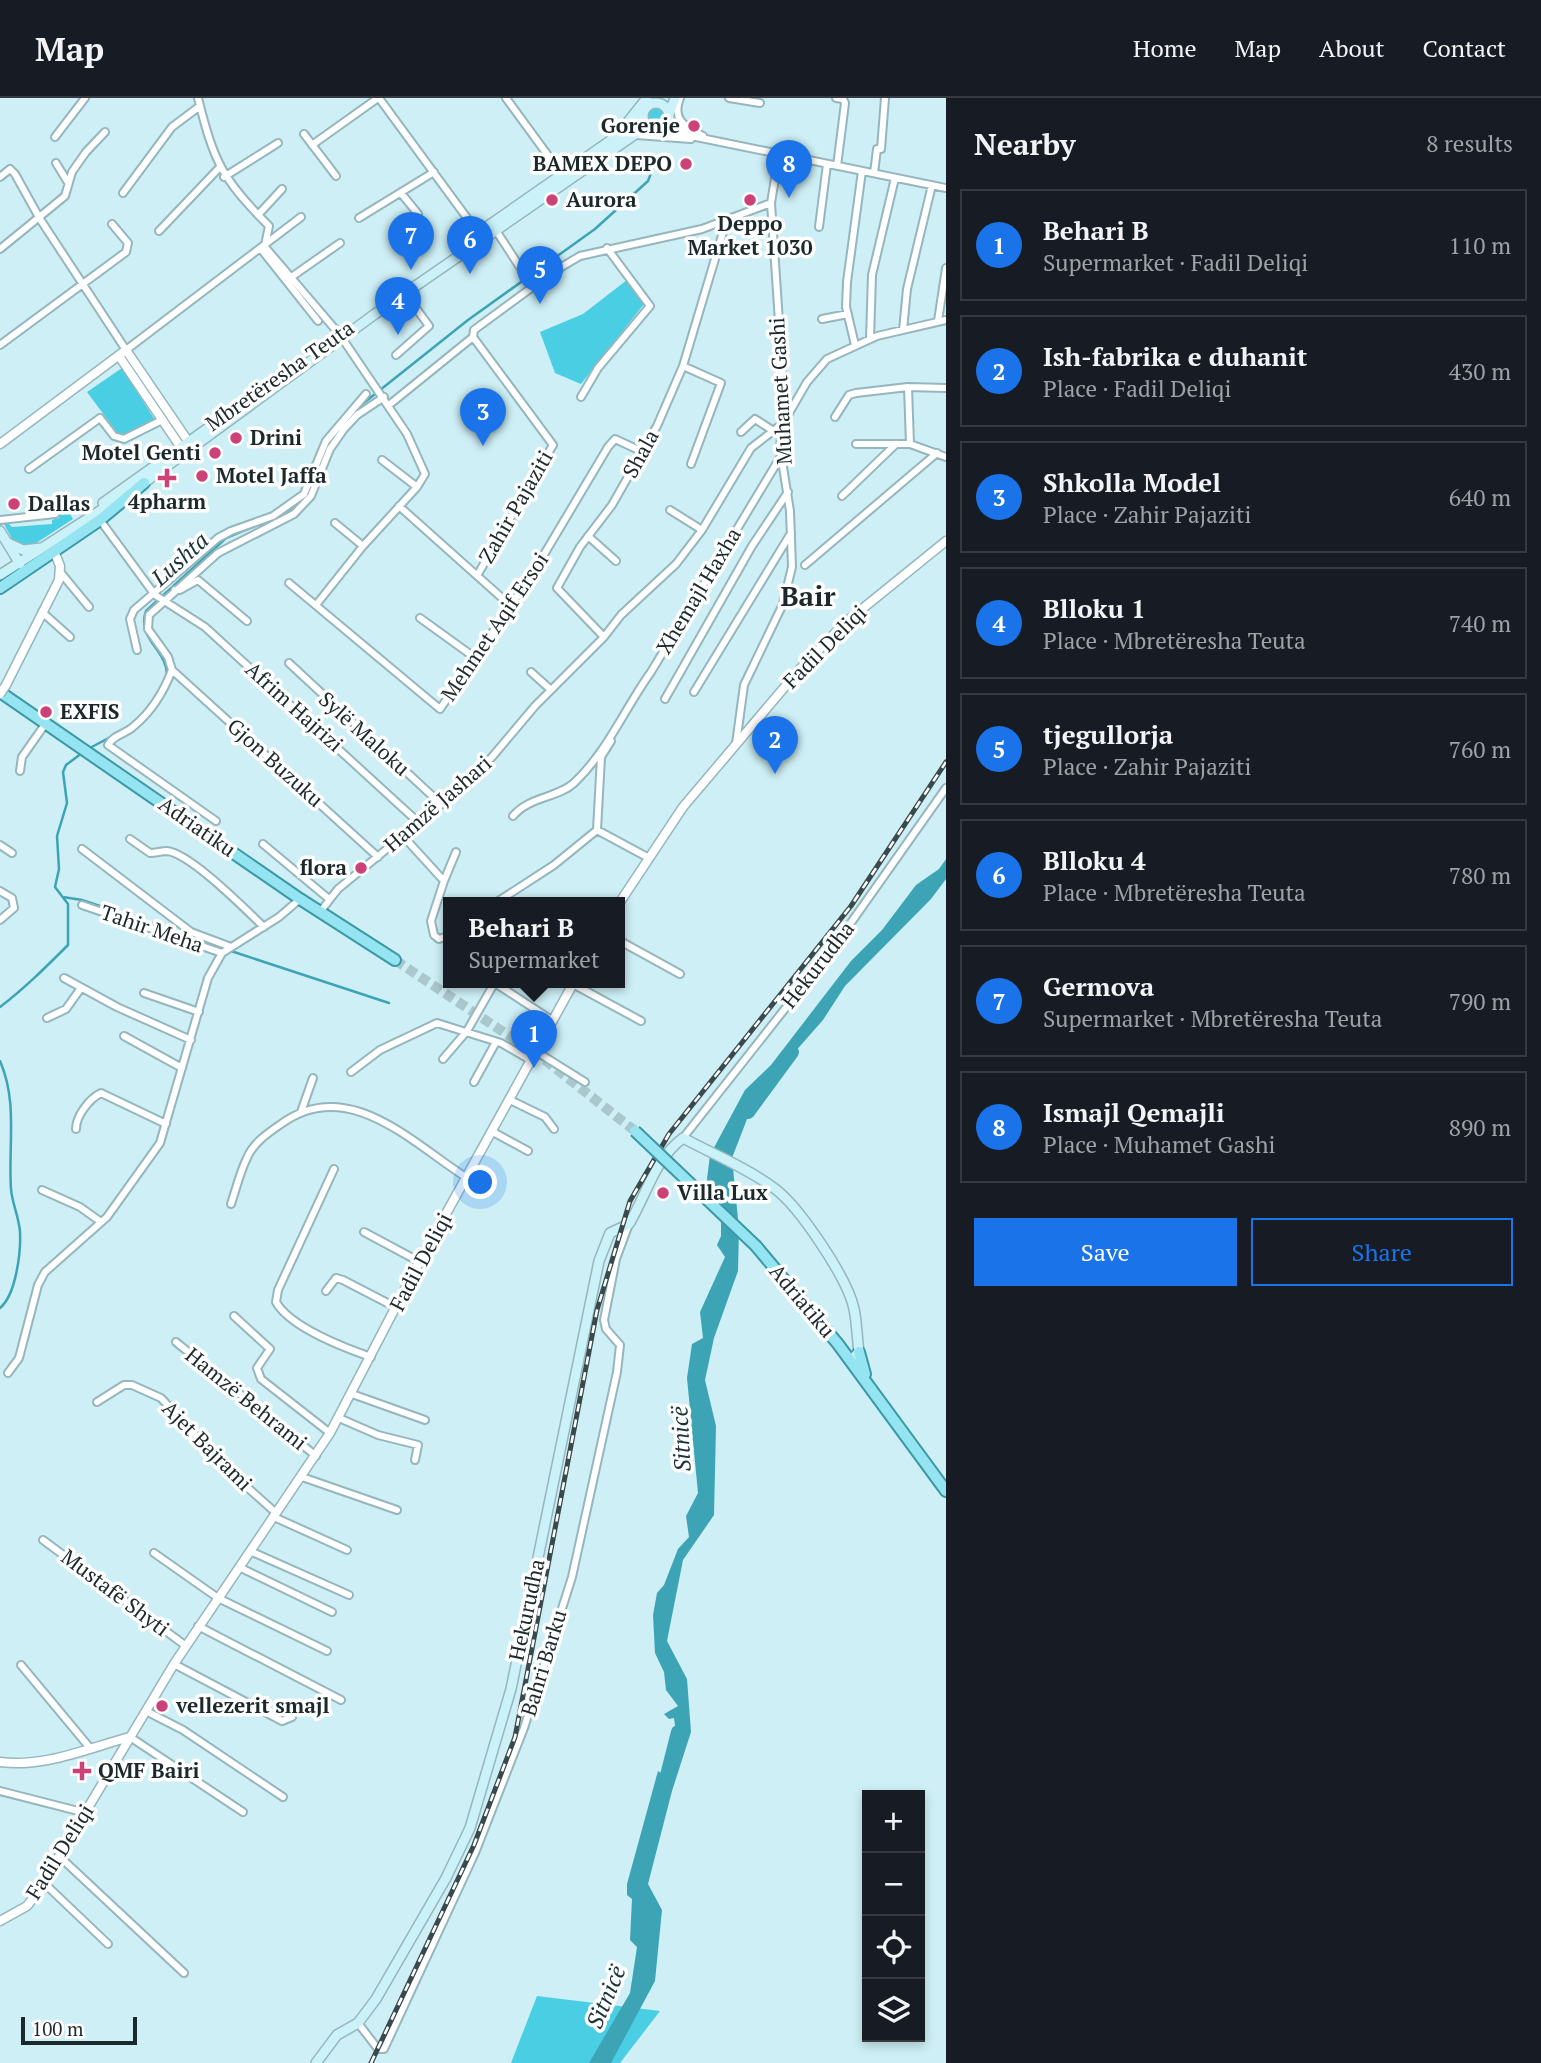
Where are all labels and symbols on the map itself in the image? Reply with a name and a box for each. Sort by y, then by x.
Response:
place label: Gorenje [601,111,680,139]
marker: Gorenje [686,118,702,134]
pin: 8 [766,140,812,198]
place label: BAMEX DEPO [533,149,672,177]
marker: BAMEX DEPO [678,156,694,172]
place label: Aurora [566,185,637,213]
marker: Aurora [544,192,560,208]
marker: Deppo Market 1030 [742,192,758,208]
place label: Deppo Market 1030 [688,209,813,261]
pin: 7 [388,212,434,270]
pin: 6 [447,216,493,274]
pin: 5 [517,246,563,304]
pin: 4 [375,277,421,335]
street label: Mbretëresha Teuta [200,313,359,437]
street label: Muhamet Gashi [762,317,798,465]
pin: 3 [460,388,506,446]
place label: Drini [250,423,302,451]
street label: Shala [615,424,665,483]
marker: Drini [228,430,244,446]
place label: Motel Genti [82,438,201,466]
marker: Motel Genti [207,445,223,461]
street label: Zahir Pajaziti [472,445,559,568]
place label: Motel Jaffa [216,461,327,489]
marker: Motel Jaffa [194,468,210,484]
marker: 4pharm [159,470,175,486]
place label: 4pharm [128,487,207,515]
place label: Dallas [28,489,90,517]
marker: Dallas [6,496,22,512]
street label: Xhemajl Haxha [649,522,747,659]
water label: Lushta [144,525,215,593]
street label: Mehmet Aqif Ersoi [434,547,554,706]
district label: Bair [780,577,836,614]
street label: Fadil Deliqi [776,598,872,694]
street label: Afrim Hajrizi [240,655,349,757]
street label: Sylë Maloku [313,685,416,782]
place label: EXFIS [60,697,120,725]
marker: EXFIS [38,704,54,720]
street label: Gjon Buzuku [222,712,330,813]
pin: 2 [752,716,798,774]
street label: Hamzë Jashari [378,749,497,858]
street label: Adriatiku [154,789,242,863]
place label: flora [300,853,347,881]
marker: flora [353,860,369,876]
street label: Tahir Meha [97,897,208,959]
street label: Hekurudha [774,915,860,1014]
pin: 1 [511,1010,557,1068]
your location [463,1165,497,1199]
place label: Villa Lux [677,1178,768,1206]
marker: Villa Lux [655,1185,671,1201]
street label: Fadil Deliqi [383,1208,458,1315]
street label: Adriatiku [764,1258,842,1343]
street label: Hamzë Behrami [180,1341,313,1456]
street label: Ajet Bajrami [157,1394,259,1496]
water label: Sitnicë [663,1405,698,1473]
street label: Mustafë Shyti [56,1542,175,1642]
street label: Hekurudha [502,1556,551,1663]
street label: Bahri Barku [514,1606,572,1719]
place label: vellezerit smajl [175,1691,330,1719]
marker: vellezerit smajl [154,1698,170,1714]
place label: QMF Bairi [98,1756,199,1784]
marker: QMF Bairi [72,1761,92,1781]
street label: Fadil Deliqi [19,1799,99,1904]
water label: Sitnicë [578,1960,633,2033]
scale bar [21,2014,136,2046]

